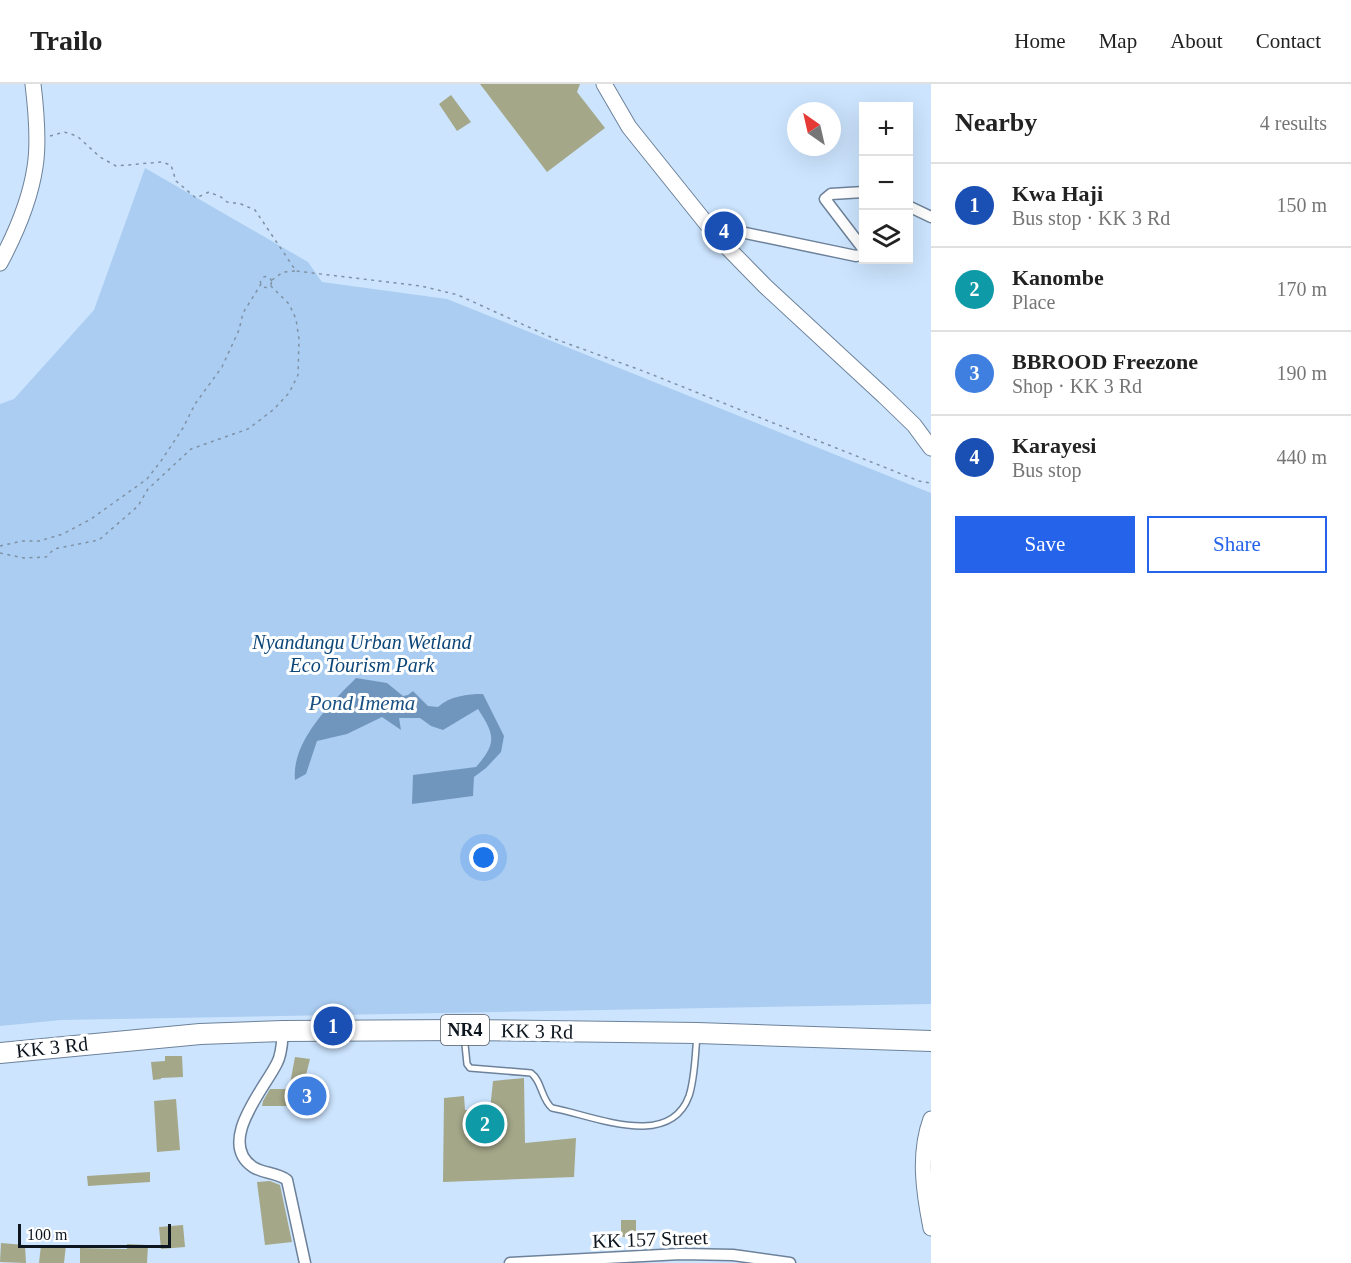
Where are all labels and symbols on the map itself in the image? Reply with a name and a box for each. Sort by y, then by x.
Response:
north arrow [787,102,841,156]
pin: 4 [704,208,744,254]
park label: Nyandungu Urban Wetland Eco Tourism Park [251,631,473,676]
water label: Pond Imema [308,691,415,715]
your location [469,843,498,872]
pin: 1 [314,1004,352,1048]
road number: NR4 [441,1015,489,1045]
street label: KK 3 Rd [501,1019,573,1043]
street label: KK 3 Rd [15,1032,89,1062]
pin: 3 [288,1074,326,1118]
pin: 2 [466,1102,504,1146]
scale bar [18,1221,171,1248]
street label: KK 157 Street [592,1226,709,1252]

